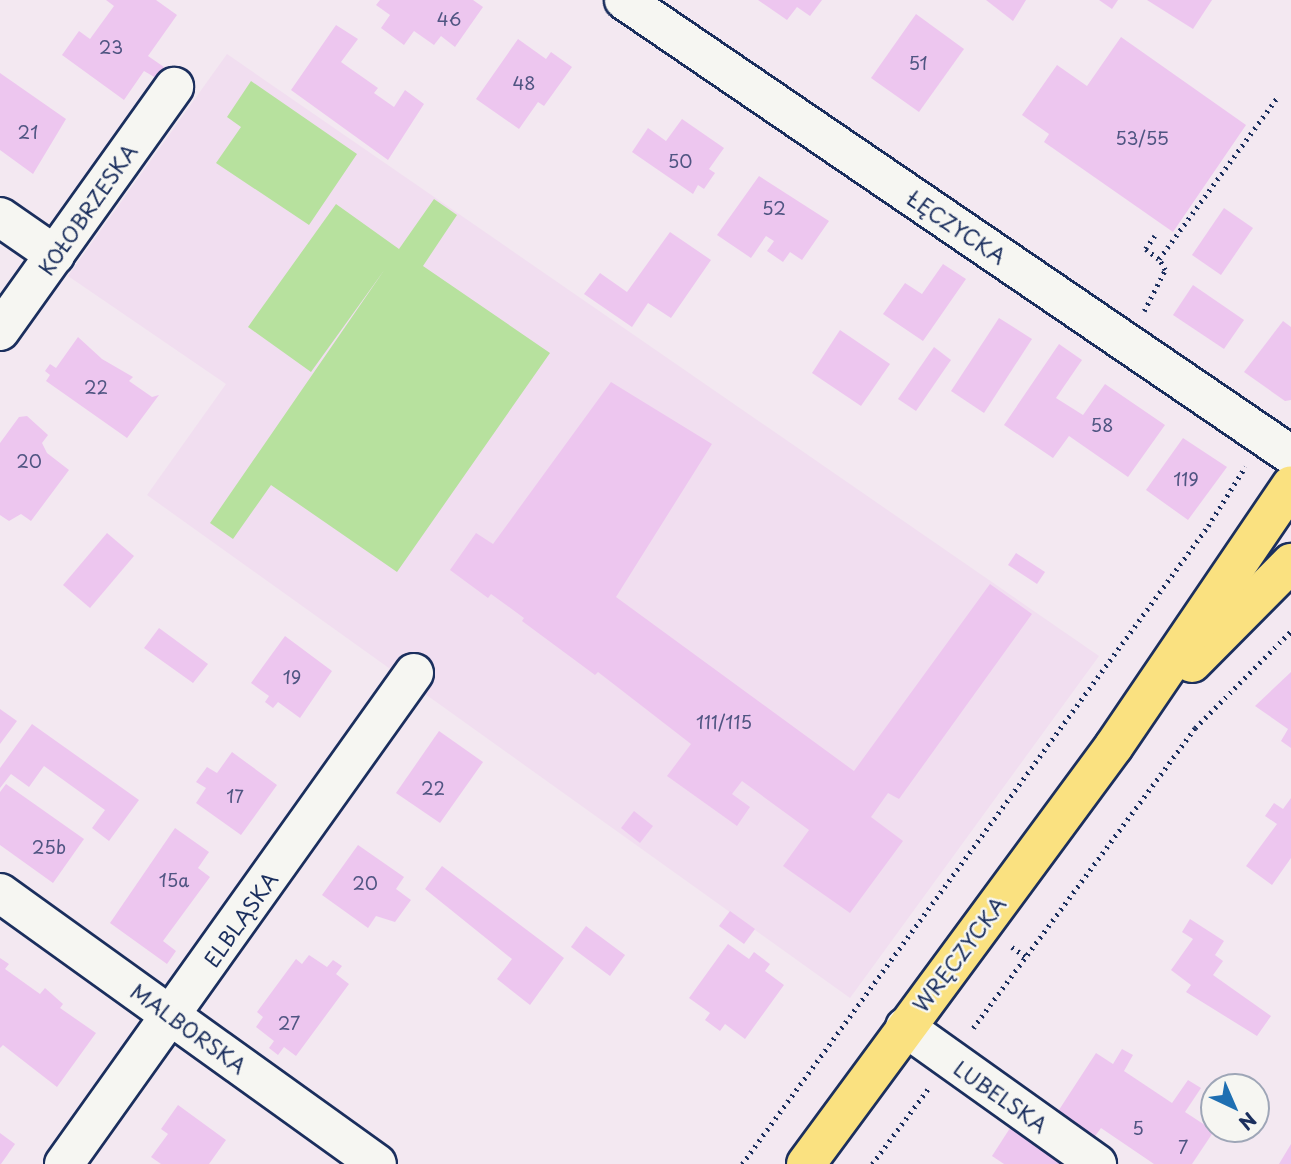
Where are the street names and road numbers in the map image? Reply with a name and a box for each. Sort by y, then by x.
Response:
street label: KOŁOBRZESKA [32,139,142,279]
street label: ŁĘCZYCKA [903,185,1011,269]
street label: ELBLĄSKA [198,867,282,971]
street label: WRĘCZYCKA [907,891,1011,1017]
street label: MALBORSKA [126,978,252,1078]
street label: LUBELSKA [950,1055,1052,1137]

